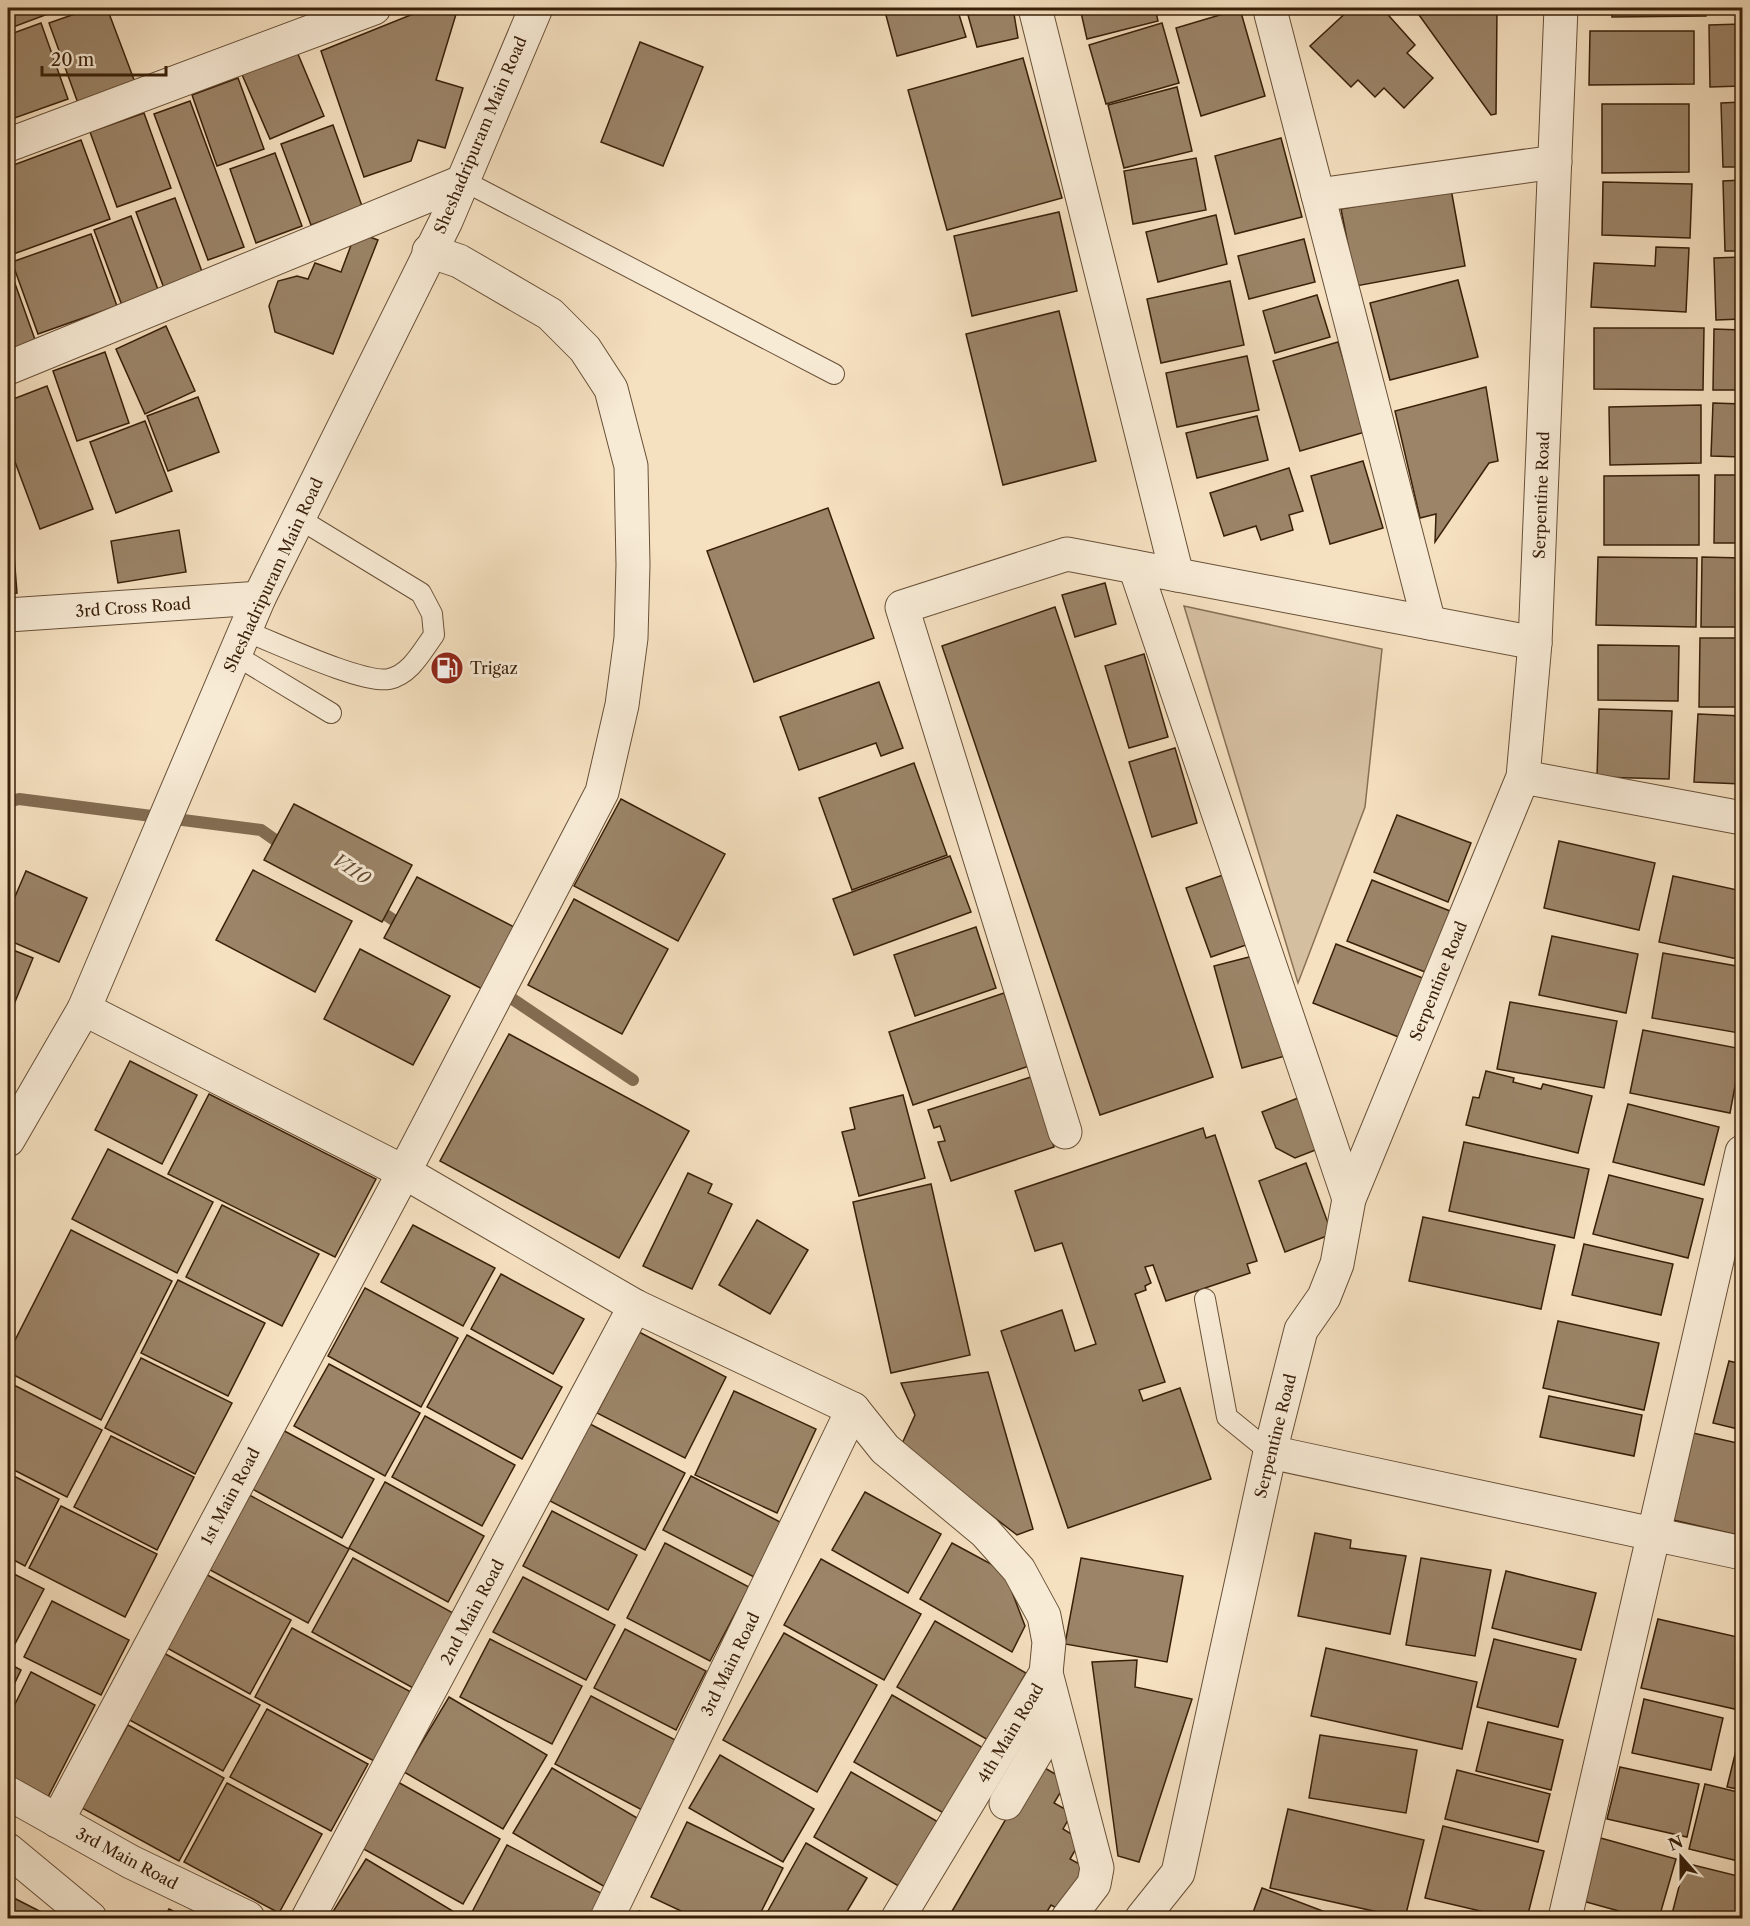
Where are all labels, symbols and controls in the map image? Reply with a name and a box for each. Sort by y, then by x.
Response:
street label: Sheshadripuram Main Road [429,33,531,237]
scale bar [42,39,166,77]
text: 20 m [51,49,95,71]
street label: Serpentine Road [1529,431,1553,559]
street label: Sheshadripuram Main Road [219,474,327,676]
street label: 3rd Cross Road [75,593,192,621]
fuel station icon: Trigaz [429,650,465,686]
place label: Trigaz [470,658,518,678]
water label: V110 [328,849,374,890]
street label: Serpentine Road [1405,918,1471,1044]
street label: Serpentine Road [1250,1372,1300,1500]
street label: 1st Main Road [196,1444,264,1548]
street label: 2nd Main Road [436,1556,508,1668]
street label: 3rd Main Road [696,1609,764,1719]
street label: 4th Main Road [972,1679,1048,1786]
street label: 3rd Main Road [73,1823,182,1893]
north arrow [1651,1827,1711,1887]
text: N [1666,1831,1686,1855]

